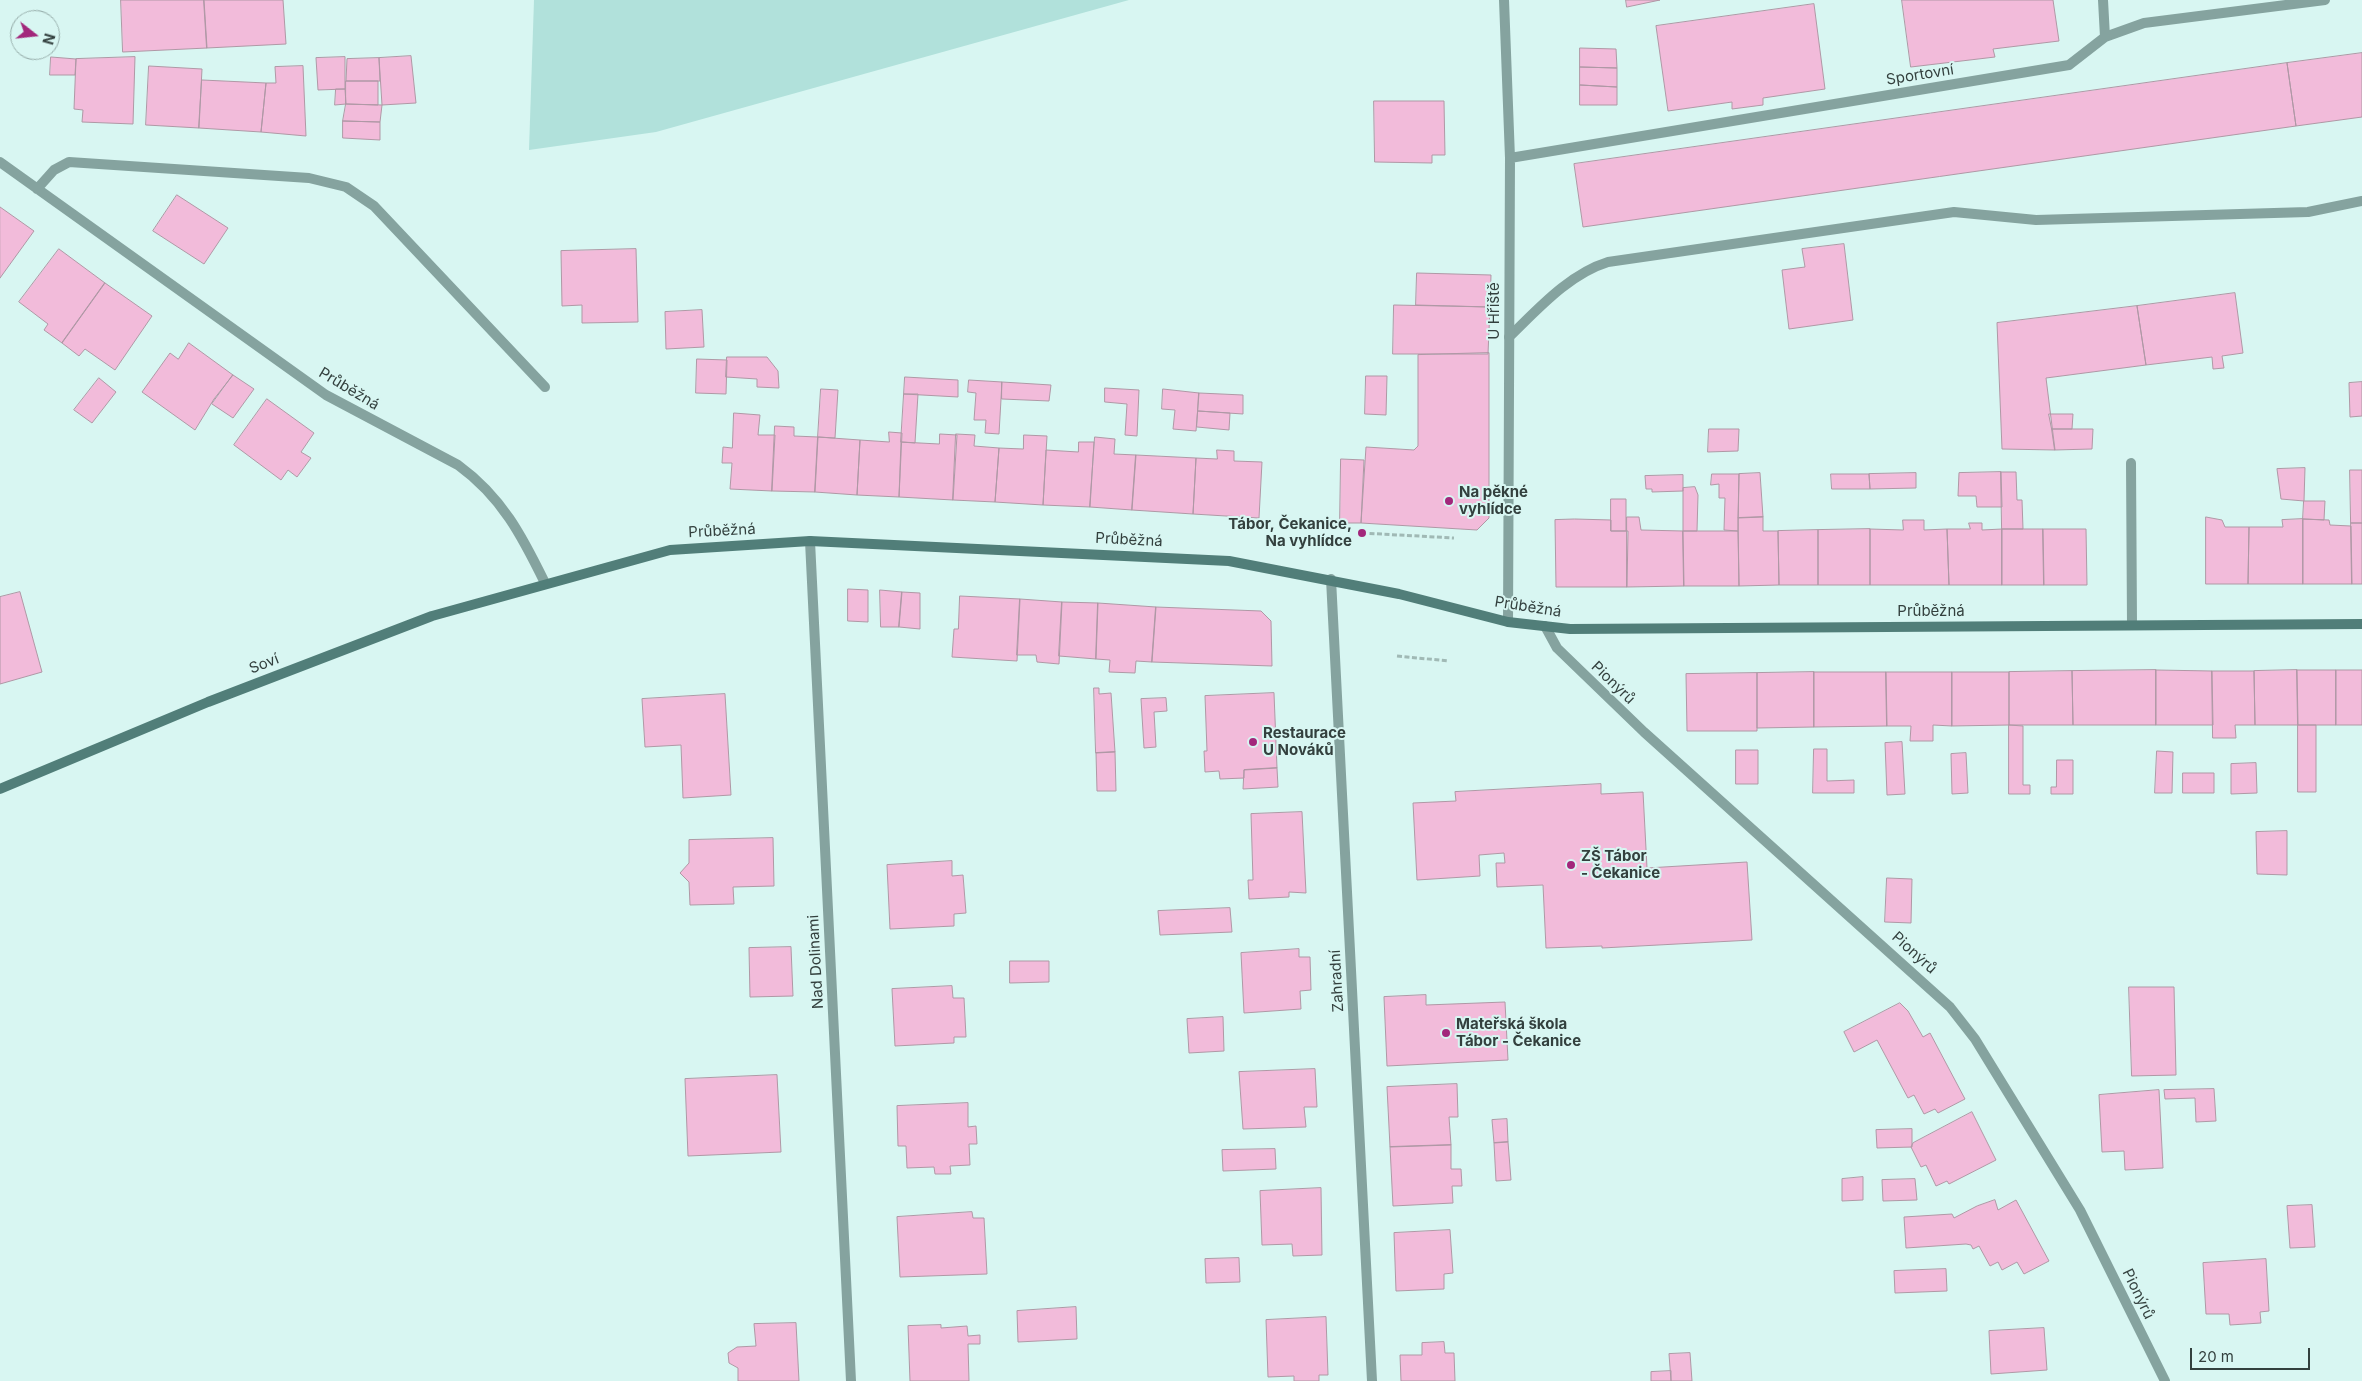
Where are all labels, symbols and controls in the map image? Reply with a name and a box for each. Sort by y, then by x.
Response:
north arrow [10,10,60,60]
text: N [39,32,59,46]
street label: Sportovní [1885,61,1955,89]
street label: U Hřiště [1485,282,1503,340]
street label: Průběžná [315,364,383,414]
place label: Na pěkné vyhlídce [1459,483,1528,518]
marker: Na pěkné vyhlídce [1443,495,1455,507]
place label: Tábor, Čekanice, Na vyhlídce [1228,515,1352,550]
street label: Průběžná [688,520,756,542]
marker: Tábor, Čekanice, Na vyhlídce [1356,527,1368,539]
street label: Průběžná [1095,529,1163,551]
street label: Průběžná [1493,593,1563,621]
street label: Průběžná [1897,602,1965,620]
street label: Soví [247,650,281,678]
street label: Pionýrů [1587,658,1639,708]
place label: Restaurace U Nováků [1263,724,1346,759]
marker: Restaurace U Nováků [1247,736,1259,748]
place label: ZŠ Tábor - Čekanice [1581,847,1660,882]
marker: ZŠ Tábor - Čekanice [1565,859,1577,871]
street label: Nad Dolinami [805,914,827,1010]
street label: Pionýrů [1888,928,1940,978]
street label: Zahradní [1326,949,1348,1013]
place label: Mateřská škola Tábor - Čekanice [1456,1015,1581,1050]
marker: Mateřská škola Tábor - Čekanice [1440,1027,1452,1039]
street label: Pionýrů [2118,1266,2158,1322]
scale bar [2192,1338,2312,1370]
text: 20 m [2198,1347,2234,1366]

